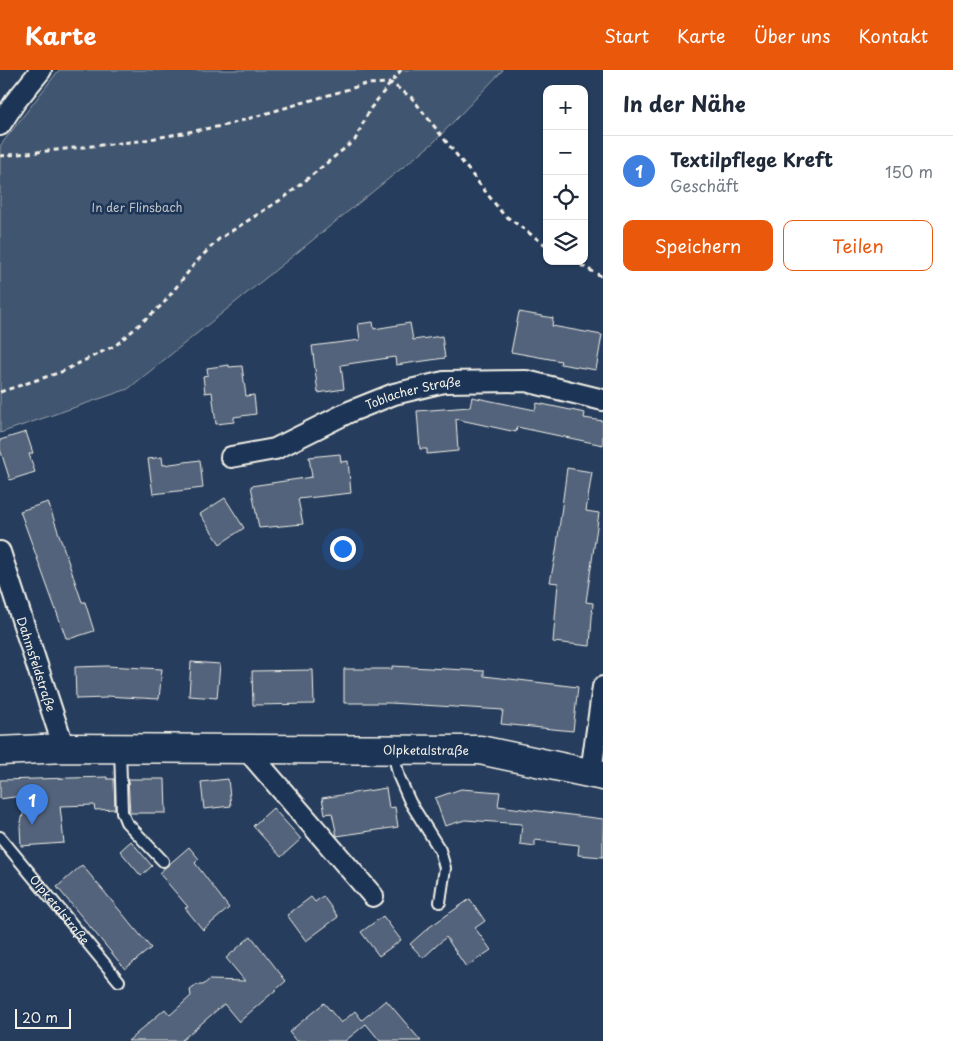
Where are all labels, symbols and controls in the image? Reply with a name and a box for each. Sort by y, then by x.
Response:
text: Karte [25,17,97,53]
text: Start [604,22,649,49]
text: Karte [677,22,726,49]
text: Über uns [754,22,830,49]
text: Kontakt [858,22,928,49]
map controls [543,85,588,265]
button: + [543,85,588,130]
text: In der Nähe [623,87,745,119]
button: − [543,130,588,175]
text: Textilpflege Kreft [670,145,833,173]
text: 1 [635,159,643,183]
text: 150 m [885,159,933,183]
text: Geschäft [670,173,739,197]
button: locate [543,175,588,220]
park label: In der Flinsbach [91,198,183,216]
button: layers [543,220,588,265]
button: Speichern [623,220,773,271]
button: Teilen [783,220,933,271]
street label: Toblacher Straße [363,373,461,414]
your location [330,536,356,562]
street label: Dahmsfeldstraße [13,614,61,714]
street label: Olpketalstraße [383,741,469,759]
pin: 1 [16,784,48,825]
street label: Olpketalstraße [26,871,94,948]
scale bar [15,1006,71,1029]
text: 20 m [22,1007,58,1028]

